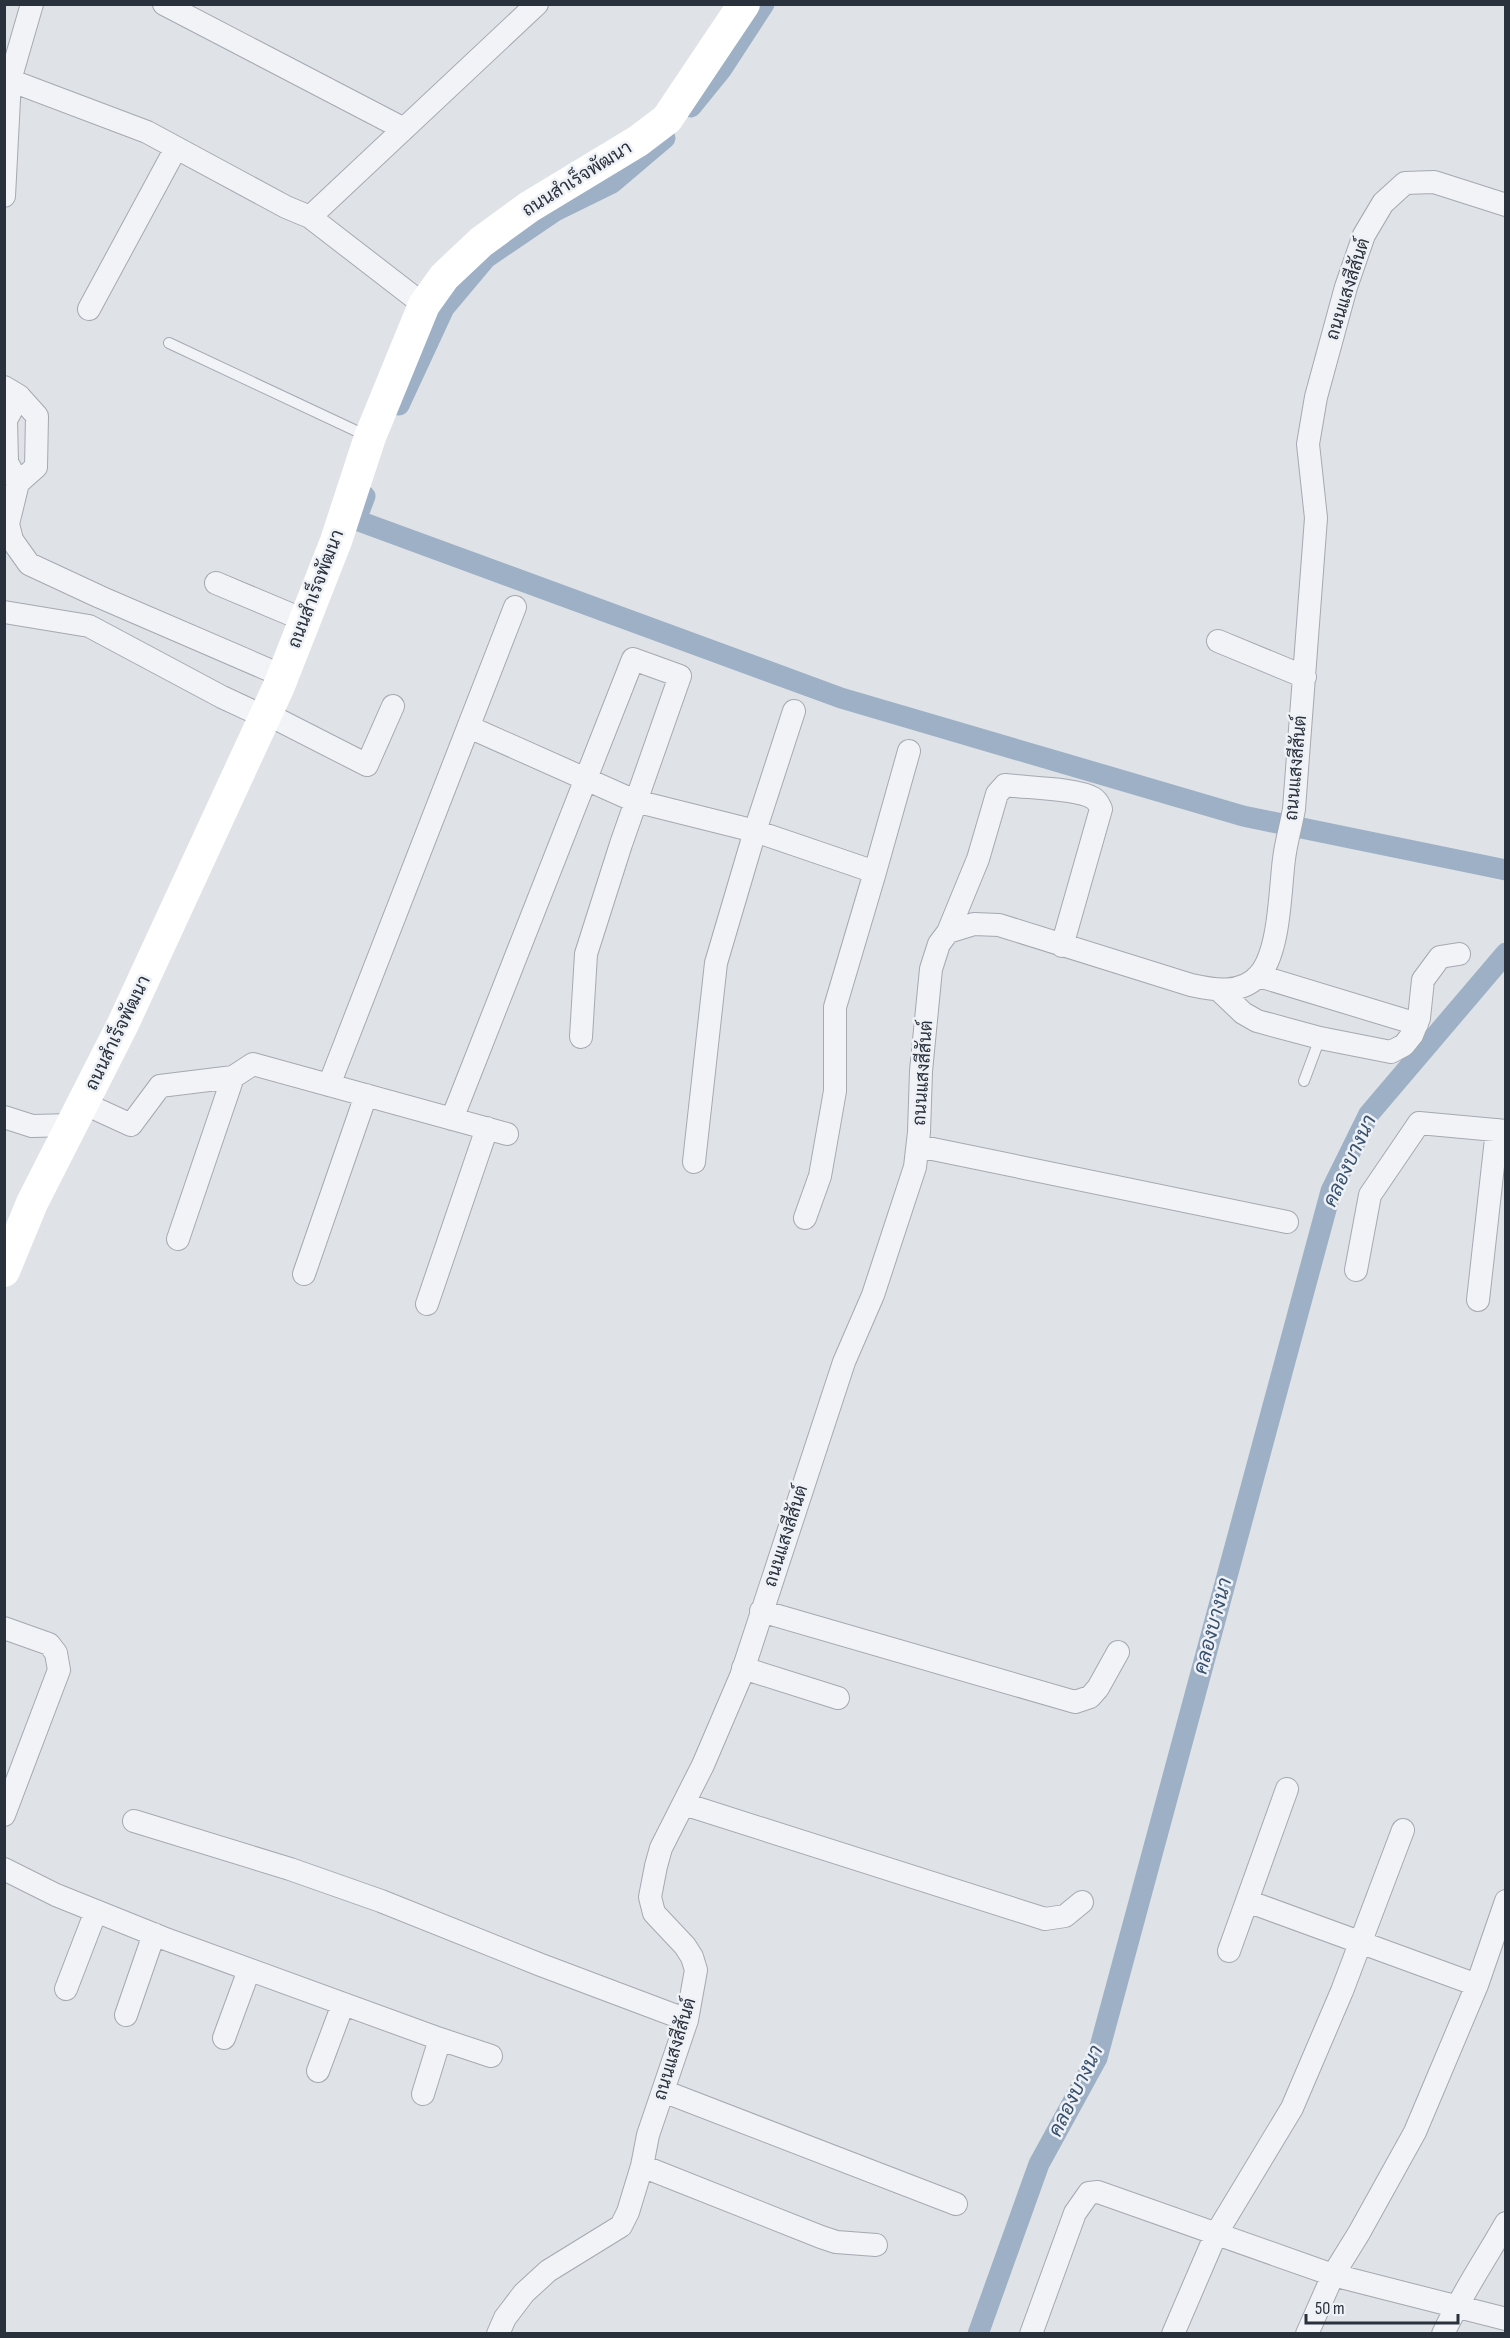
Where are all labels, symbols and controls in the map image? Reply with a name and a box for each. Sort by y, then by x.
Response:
street label: ถนนสำเร็จพัฒนา [516,134,636,221]
street label: ถนนแสงสีสันต์ [1319,235,1374,343]
street label: ถนนสำเร็จพัฒนา [280,525,348,651]
street label: ถนนแสงสีสันต์ [1278,714,1311,822]
street label: ถนนสำเร็จพัฒนา [78,970,155,1094]
street label: ถนนแสงสีสันต์ [906,1019,937,1126]
water label: คลองบางนา [1318,1111,1382,1211]
street label: ถนนแสงสีสันต์ [757,1482,812,1590]
water label: คลองบางนา [1189,1575,1237,1677]
street label: ถนนแสงสีสันต์ [647,1995,700,2103]
water label: คลองบางนา [1044,2041,1108,2141]
scale bar [1306,2287,1458,2325]
text: 50 m [1315,2298,1345,2319]

